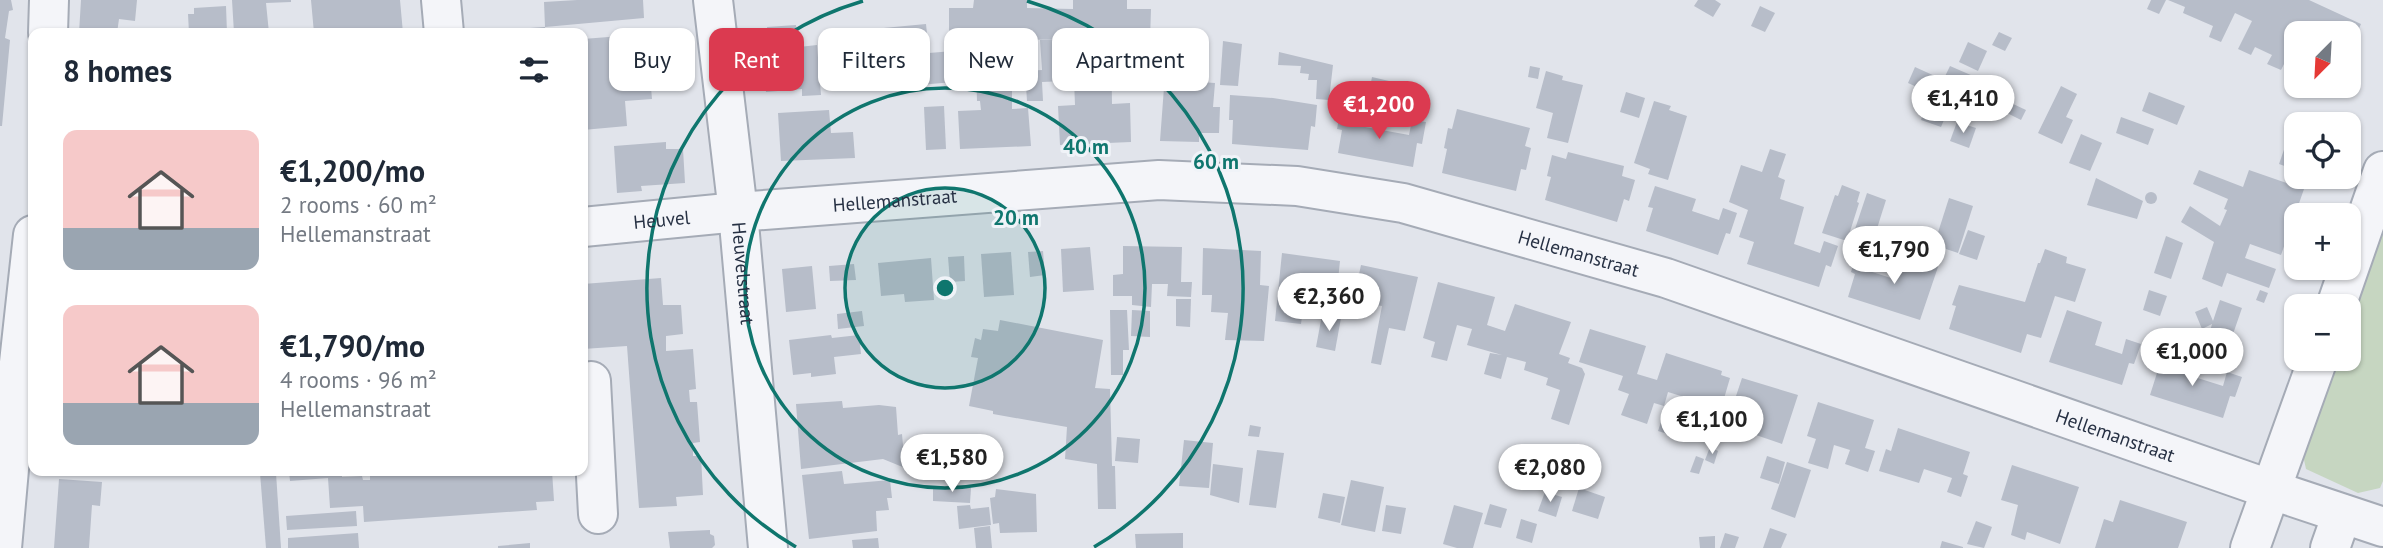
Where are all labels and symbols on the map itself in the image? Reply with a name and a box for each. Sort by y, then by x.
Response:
north arrow [2284,21,2361,98]
pin: €1,410 [1906,76,2020,135]
pin: €1,200 [1322,82,1436,141]
text: 40 m [1063,133,1109,160]
text: 60 m [1193,148,1239,175]
street label: Hellemanstraat [832,183,958,217]
text: 20 m [993,204,1039,231]
street label: Heuvel [632,205,692,234]
street label: Heuvelstraat [727,221,760,326]
street label: Hellemanstraat [1515,224,1642,282]
pin: €1,790 [1837,226,1951,286]
pin: €2,360 [1272,274,1386,333]
centre of rings [933,276,957,300]
pin: €1,000 [2135,328,2249,388]
pin: €1,100 [1655,396,1769,456]
street label: Hellemanstraat [2053,403,2179,467]
pin: €1,580 [895,434,1009,494]
pin: €2,080 [1493,444,1607,504]

